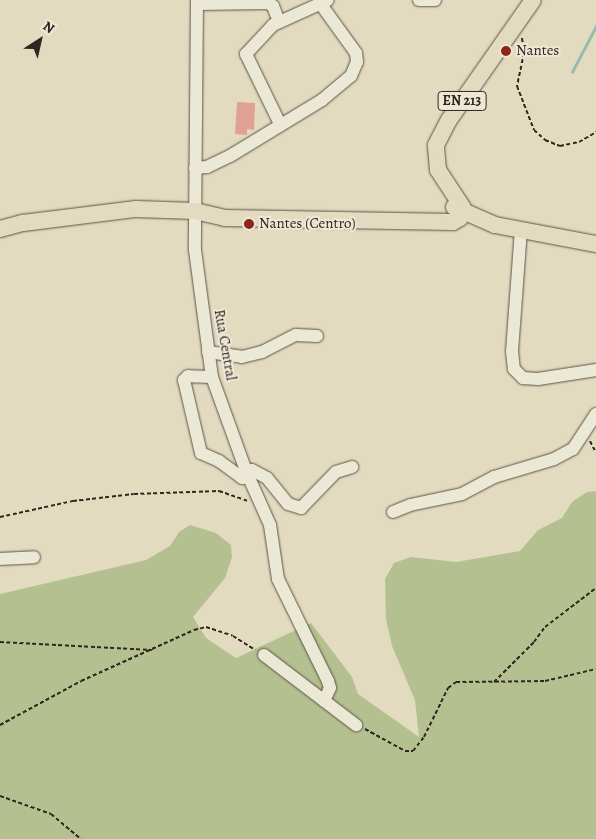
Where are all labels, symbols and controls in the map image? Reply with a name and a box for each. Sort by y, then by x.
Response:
north arrow [15,15,65,65]
text: N [39,17,59,38]
place label: Nantes [516,42,559,60]
marker: Nantes [500,45,512,57]
road number: EN 213 [437,90,487,112]
place label: Nantes (Centro) [259,215,356,233]
marker: Nantes (Centro) [243,218,255,230]
street label: Rua Central [210,308,240,382]

